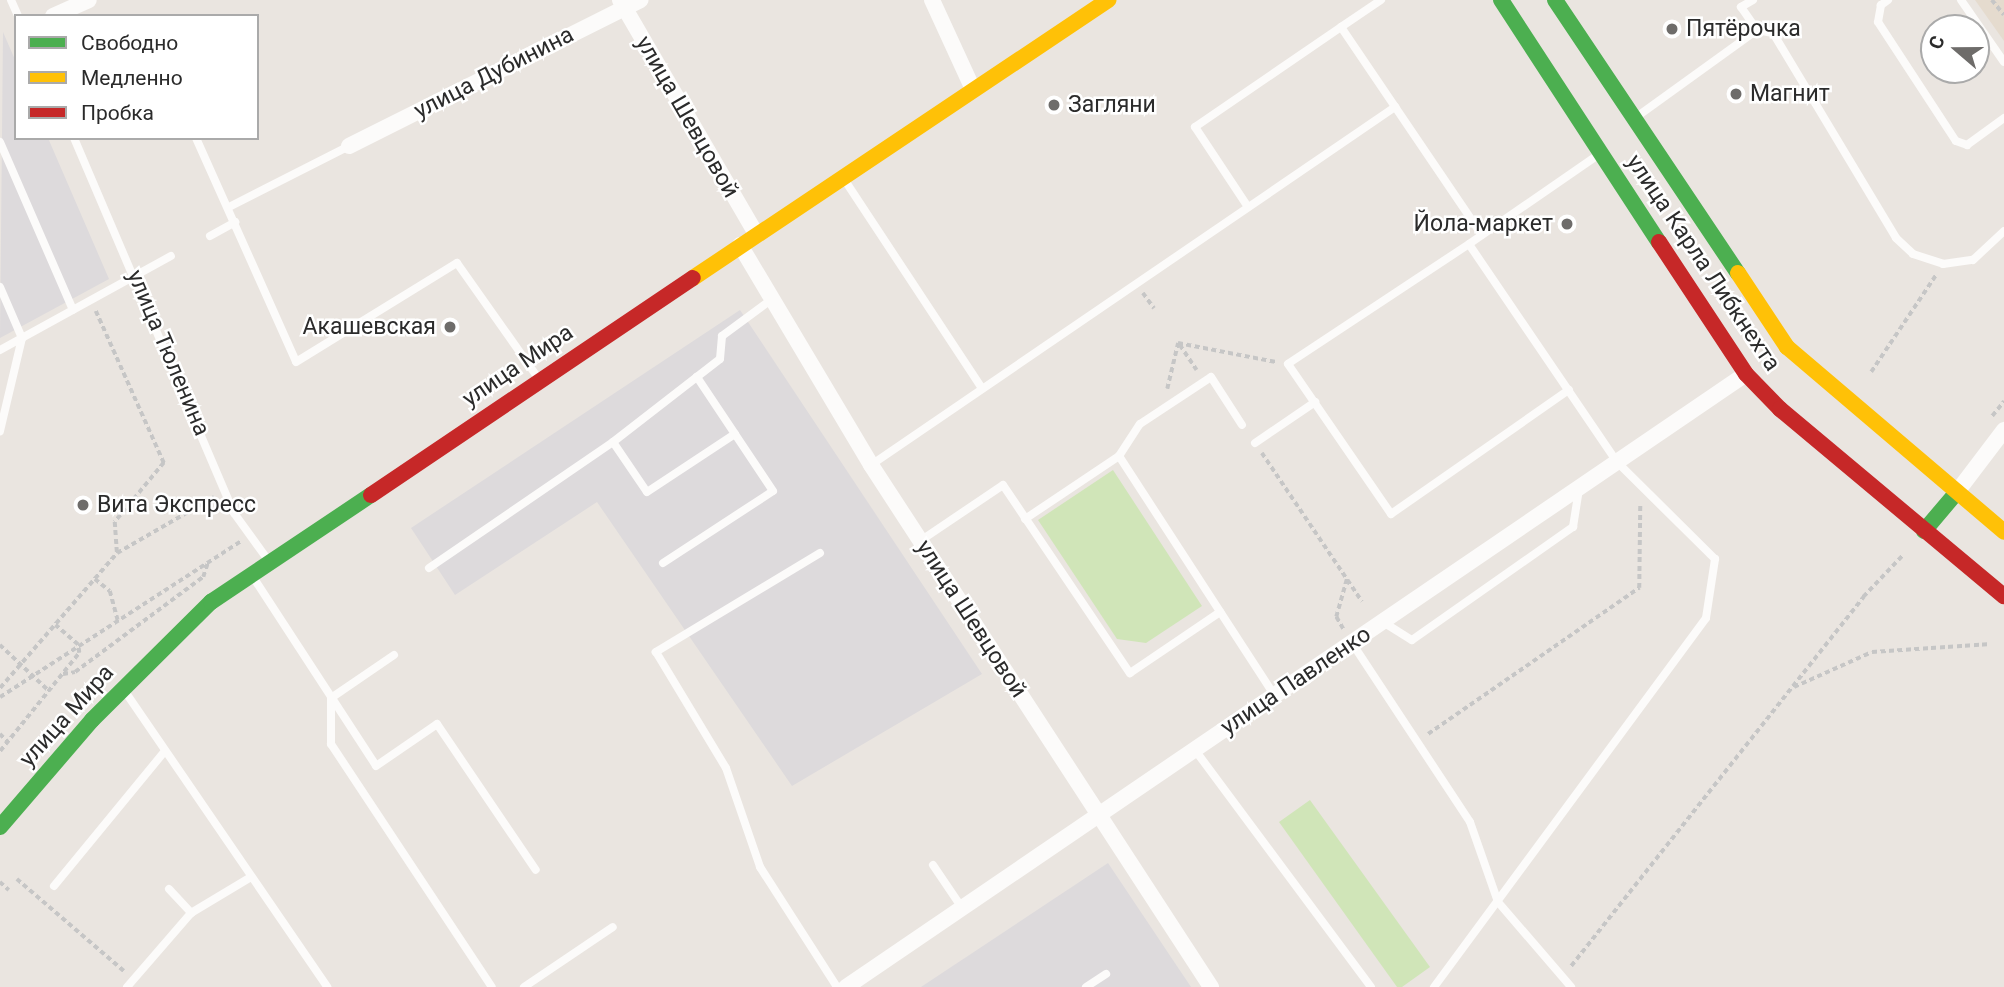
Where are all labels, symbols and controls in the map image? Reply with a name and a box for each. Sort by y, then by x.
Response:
legend [14,14,259,140]
north arrow [1920,14,1990,84]
place label: Пятёрочка [1686,15,1801,43]
street label: улица Дубинина [410,21,578,125]
marker: Пятёрочка [1664,21,1680,37]
text: Свободно [81,31,178,55]
street label: улица Шевцовой [630,31,744,203]
text: С [1924,33,1950,52]
text: Медленно [81,66,183,90]
place label: Магнит [1750,80,1830,108]
marker: Магнит [1728,86,1744,102]
place label: Загляни [1068,91,1156,119]
marker: Загляни [1046,97,1062,113]
text: Пробка [81,101,154,125]
street label: улица Карла Либкнехта [1620,150,1786,376]
place label: Йола-маркет [1414,210,1553,238]
marker: Йола-маркет [1559,216,1575,232]
street label: улица Тюленина [121,266,215,440]
place label: Акашевская [302,313,436,341]
marker: Акашевская [442,319,458,335]
street label: улица Мира [457,319,579,413]
place label: Вита Экспресс [97,491,256,519]
marker: Вита Экспресс [75,497,91,513]
street label: улица Шевцовой [910,535,1032,703]
street label: улица Павленко [1216,621,1376,741]
street label: улица Мира [14,659,120,773]

